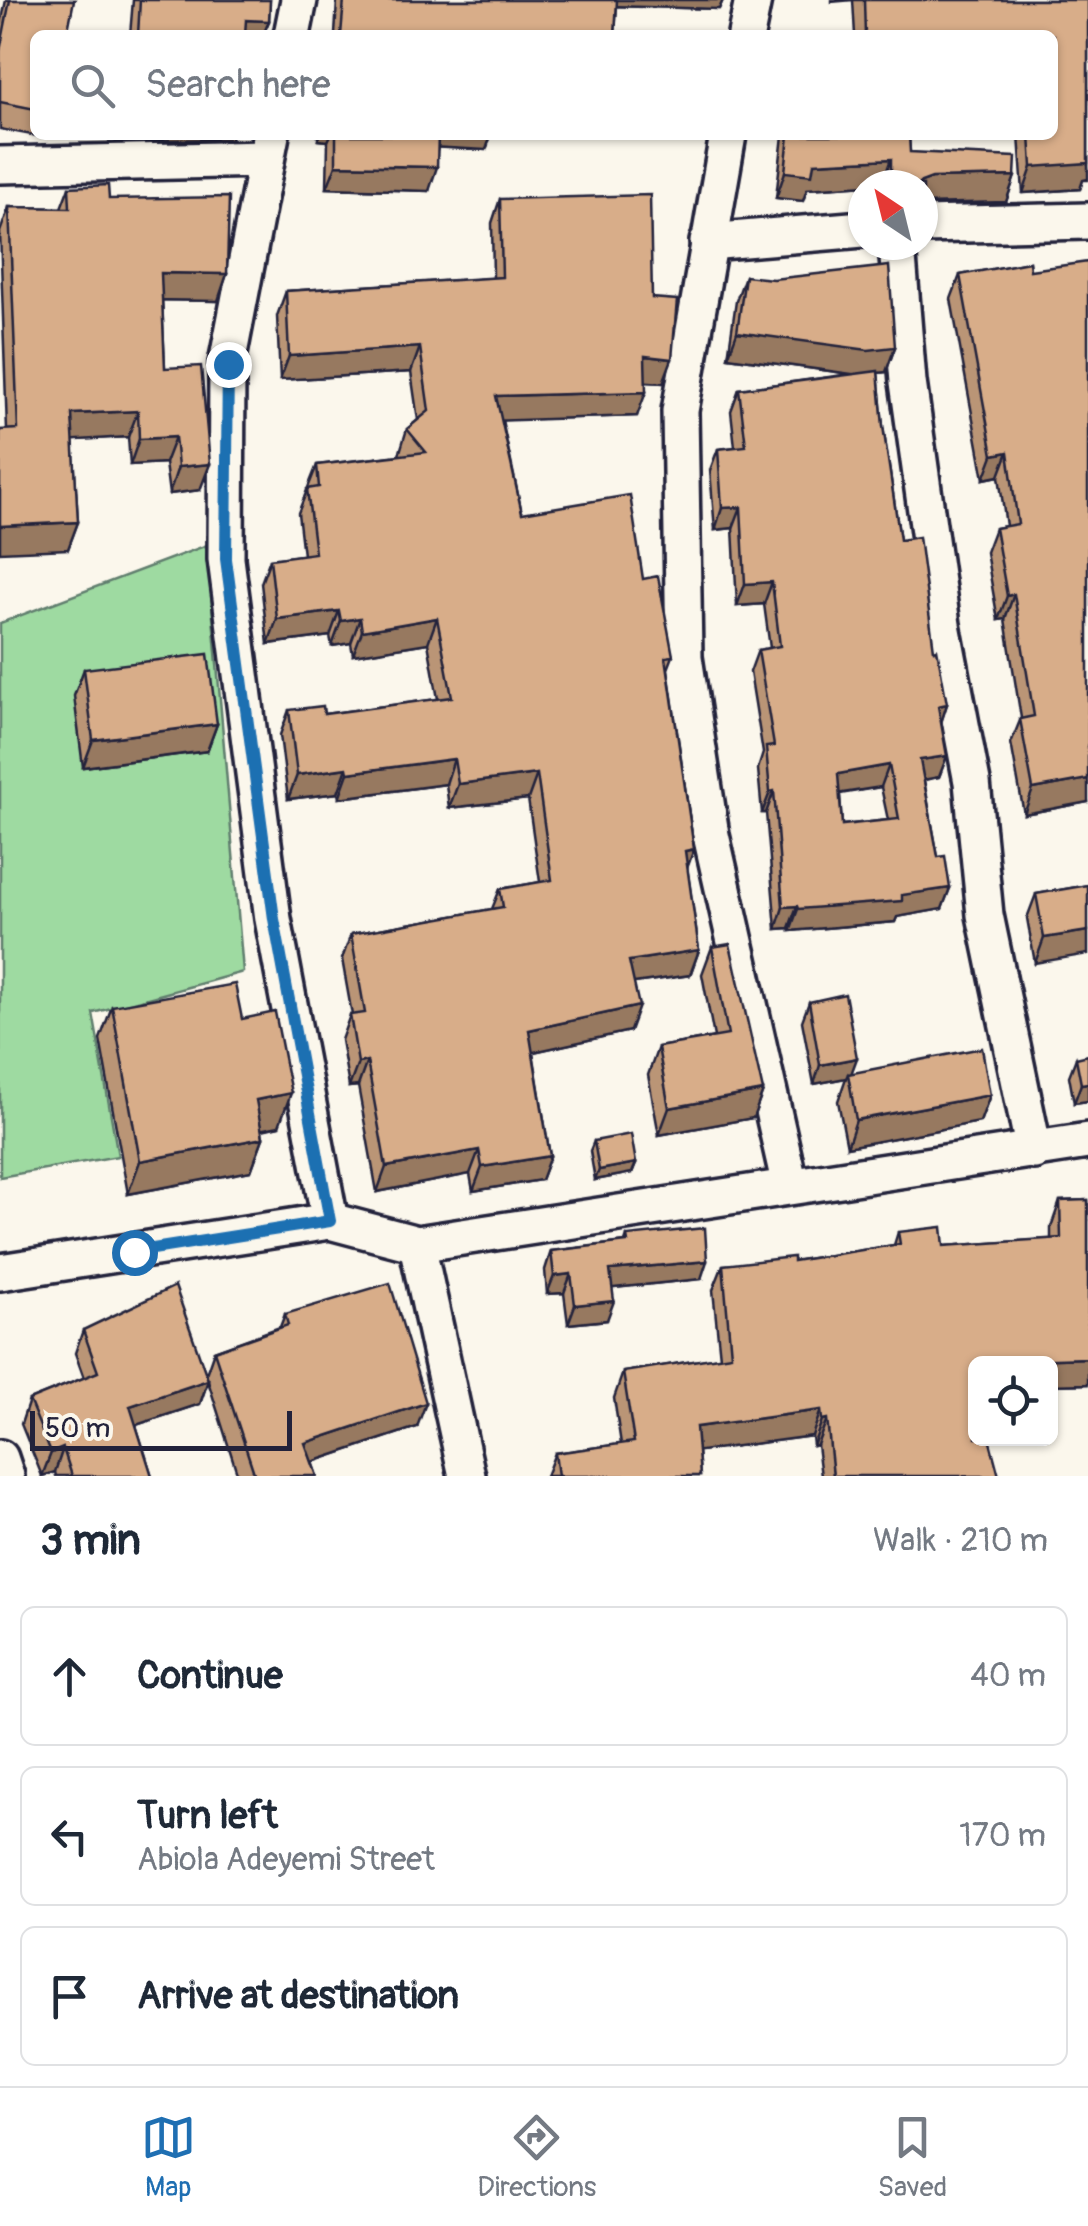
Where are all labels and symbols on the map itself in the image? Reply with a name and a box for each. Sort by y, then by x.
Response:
north arrow [848,170,938,260]
route end [206,342,252,388]
route start [112,1230,158,1276]
scale bar [30,1406,292,1450]

